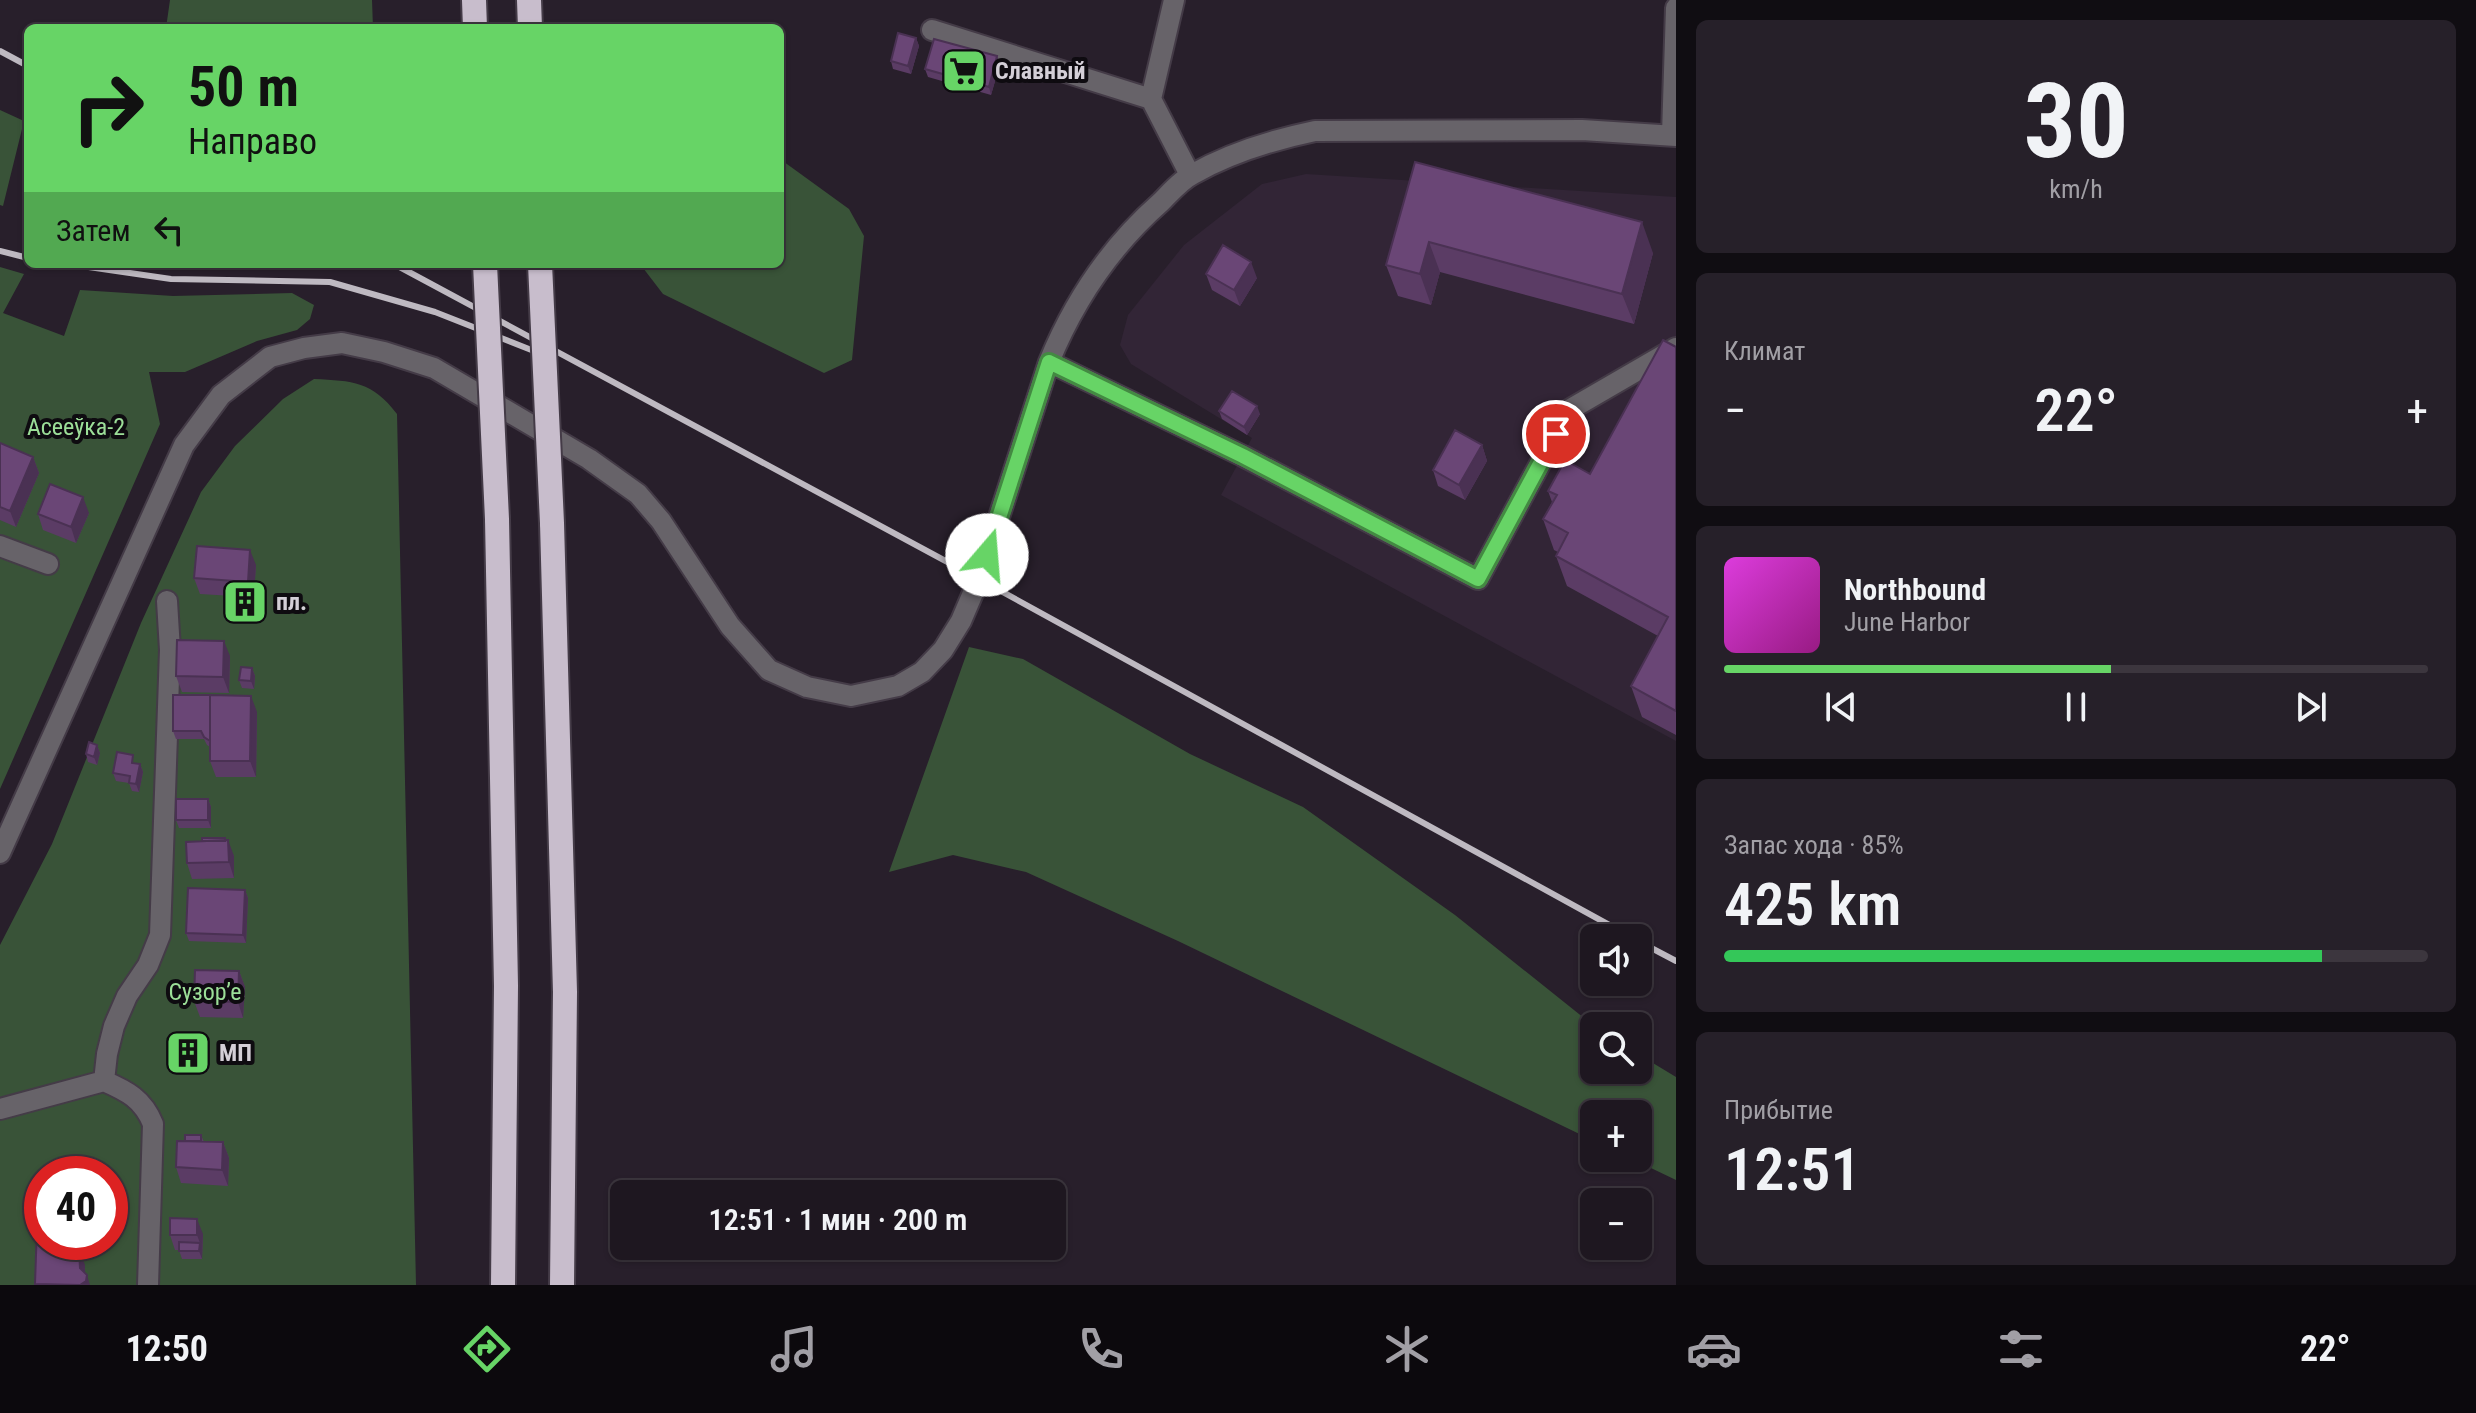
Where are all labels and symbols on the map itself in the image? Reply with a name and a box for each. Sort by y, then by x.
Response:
supermarket icon: Славный [940,47,988,95]
place label: Славный [995,57,1085,85]
pin [1522,400,1590,468]
park label: Асееўка-2 [27,413,125,441]
position arrow [945,513,1029,597]
building icon: пл. [221,578,269,626]
place label: пл. [276,588,307,616]
park label: Сузорʼе [168,978,242,1006]
building icon: МП [164,1029,212,1077]
place label: МП [219,1039,252,1067]
speed limit sign: 40 [24,1156,128,1260]

